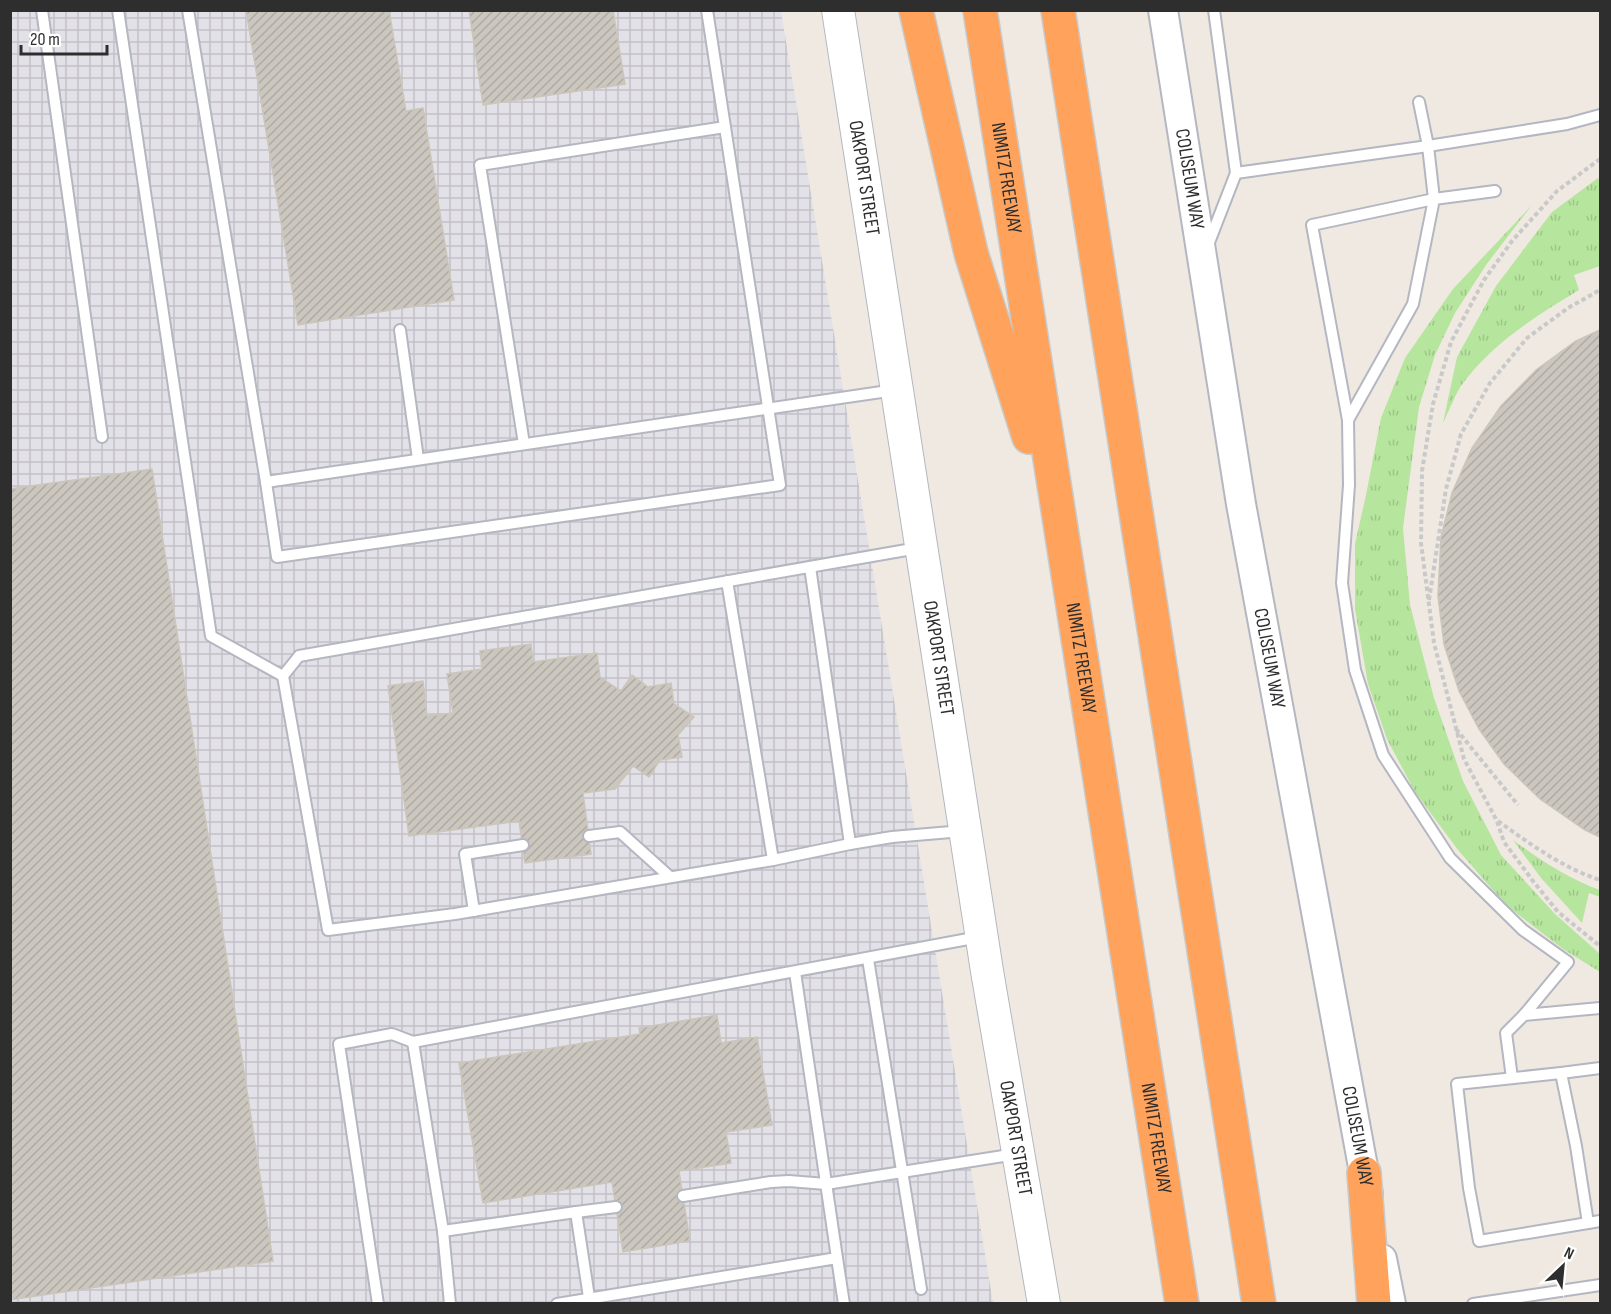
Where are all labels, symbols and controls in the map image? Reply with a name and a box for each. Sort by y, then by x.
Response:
scale bar [21,18,106,56]
text: 20 m [30,29,60,50]
street label: OAKPORT STREET [843,119,885,237]
street label: NIMITZ FREEWAY [986,121,1027,236]
street label: COLISEUM WAY [1170,127,1210,231]
street label: OAKPORT STREET [918,599,959,718]
street label: NIMITZ FREEWAY [1061,601,1102,716]
street label: COLISEUM WAY [1248,606,1290,711]
street label: OAKPORT STREET [994,1079,1037,1197]
street label: NIMITZ FREEWAY [1136,1081,1177,1196]
street label: COLISEUM WAY [1336,1084,1378,1189]
north arrow [1533,1236,1593,1296]
text: N [1561,1243,1577,1264]

